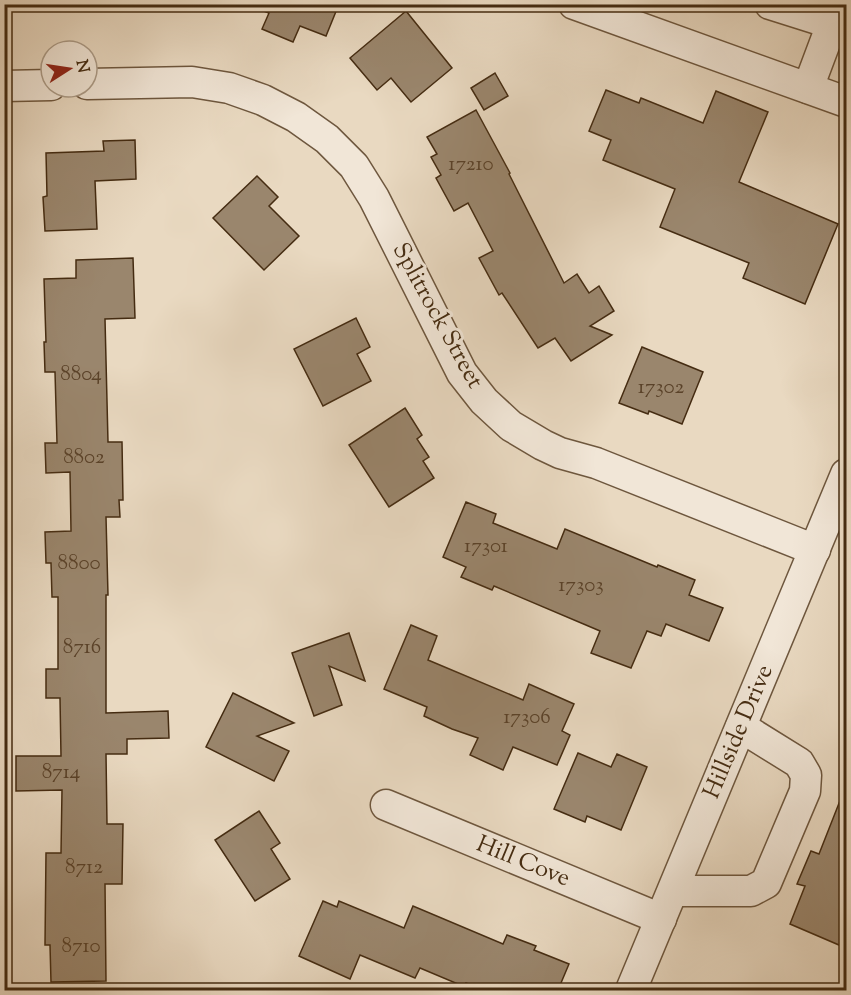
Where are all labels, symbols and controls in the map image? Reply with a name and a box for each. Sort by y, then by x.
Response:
north arrow [39,39,99,99]
text: N [69,58,94,75]
house number: 17210 [448,150,494,180]
street label: Splitrock Street [383,237,491,395]
house number: 8804 [60,360,102,390]
house number: 17302 [638,373,685,403]
house number: 8802 [63,443,105,473]
house number: 17301 [464,532,508,562]
house number: 8800 [57,549,101,579]
house number: 17303 [558,571,604,601]
house number: 8716 [63,633,101,663]
street label: Hillside Drive [695,660,783,804]
house number: 17306 [503,703,551,733]
house number: 8714 [42,758,80,788]
street label: Hill Cove [471,828,575,896]
house number: 8712 [65,853,103,883]
house number: 8710 [61,932,101,962]

